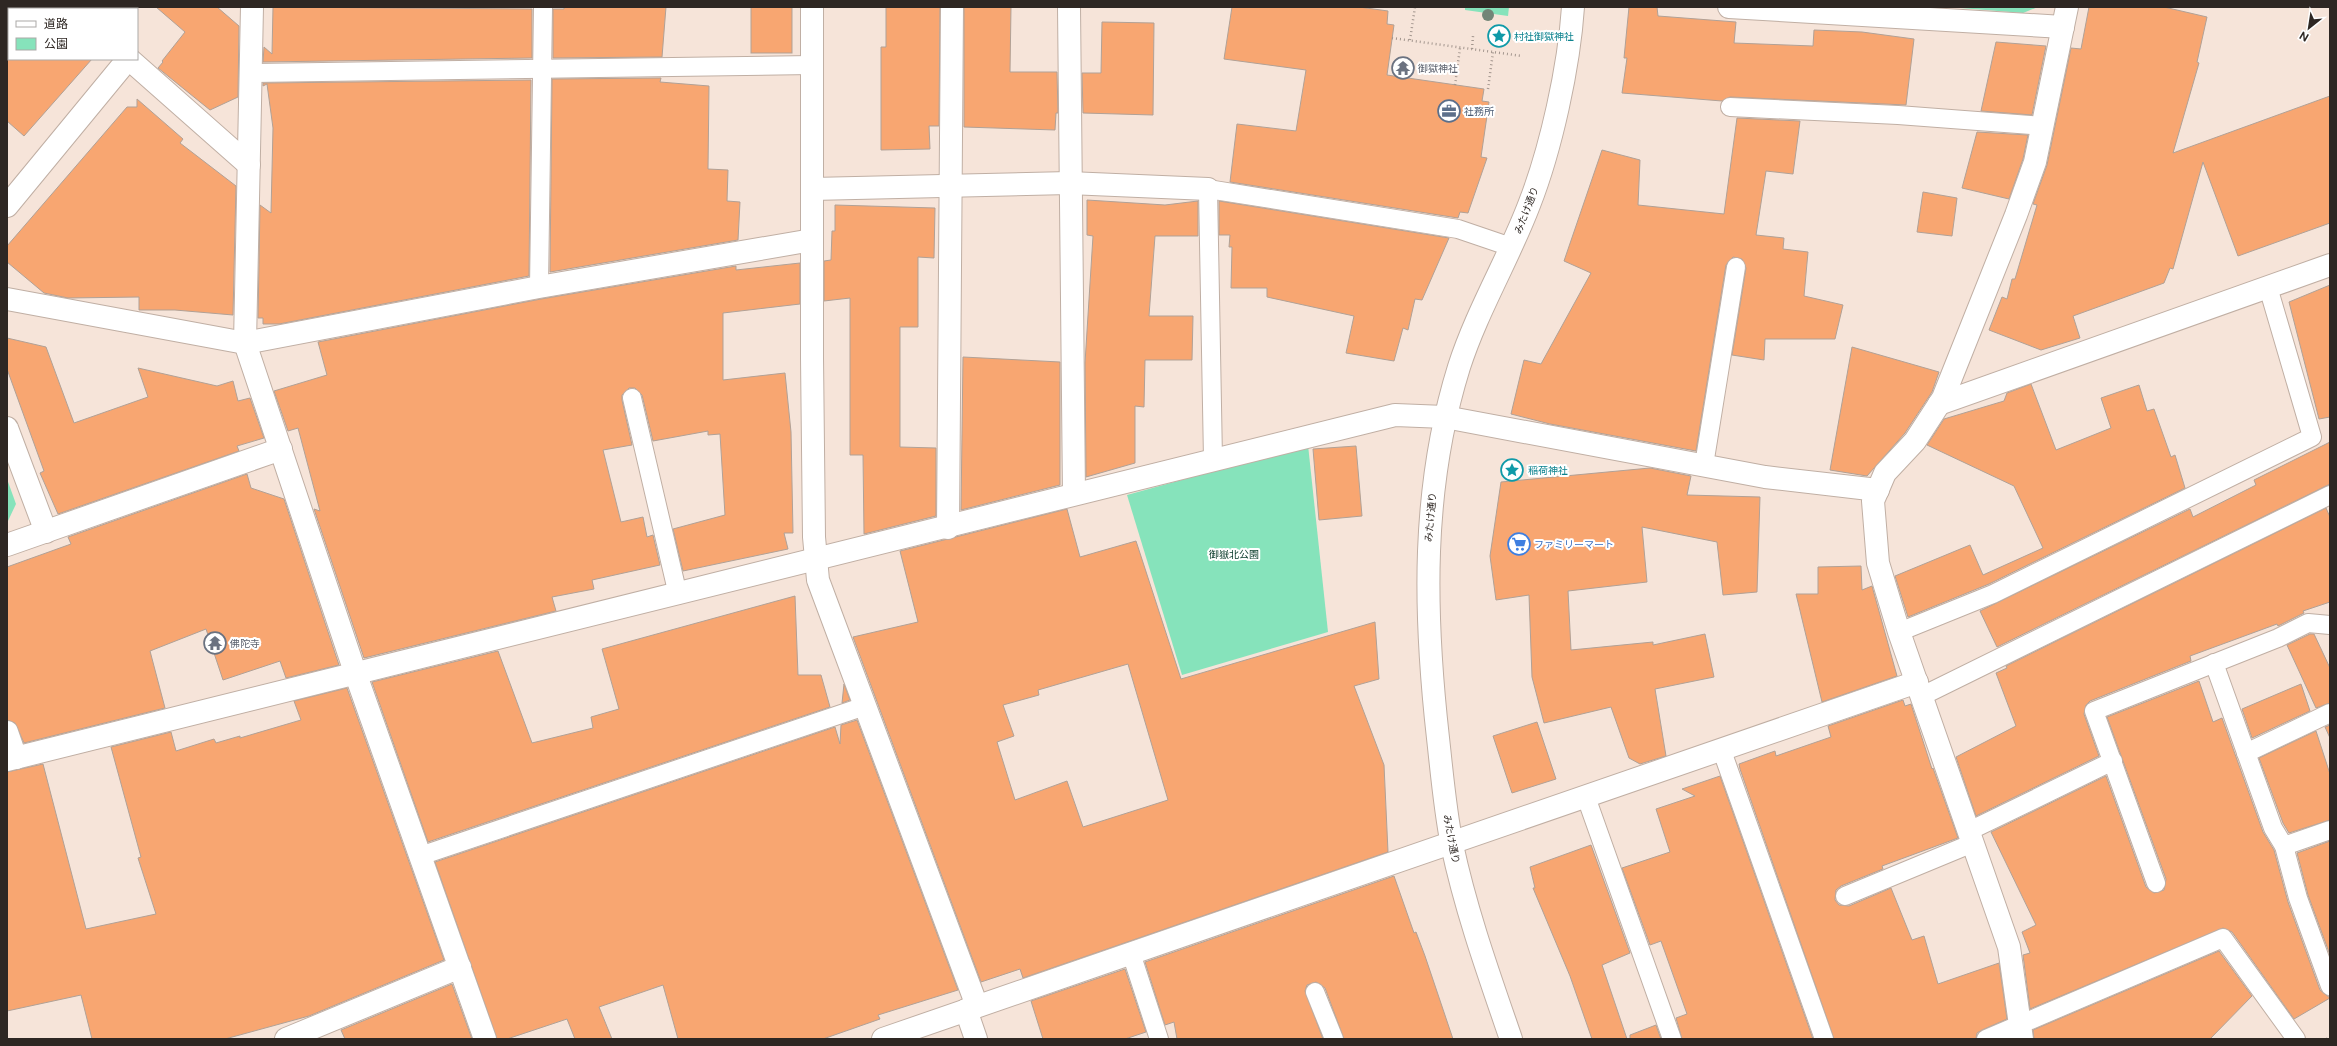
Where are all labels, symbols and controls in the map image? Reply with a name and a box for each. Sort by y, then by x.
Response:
legend [8,8,138,60]
north arrow [2289,8,2329,48]
text: 道路 [44,17,68,31]
place icon: 村社御獄神社 [1486,23,1512,49]
text: N [2297,29,2311,44]
place label: 村社御獄神社 [1514,30,1574,42]
text: 公園 [44,37,68,51]
temple icon: 御獄神社 [1390,55,1416,81]
place label: 御獄神社 [1418,62,1458,74]
office icon: 社務所 [1436,98,1462,124]
place label: 社務所 [1464,105,1494,117]
street label: みたけ通り [1511,185,1541,235]
place icon: 稲荷神社 [1499,457,1525,483]
place label: 稲荷神社 [1528,464,1568,476]
street label: みたけ通り [1422,492,1438,542]
supermarket icon: ファミリーマート [1506,531,1532,557]
place label: ファミリーマート [1534,538,1614,550]
park label: 御嶽北公園 [1209,548,1259,560]
temple icon: 佛陀寺 [202,630,228,656]
place label: 佛陀寺 [229,637,260,649]
street label: みたけ通り [1441,813,1463,865]

